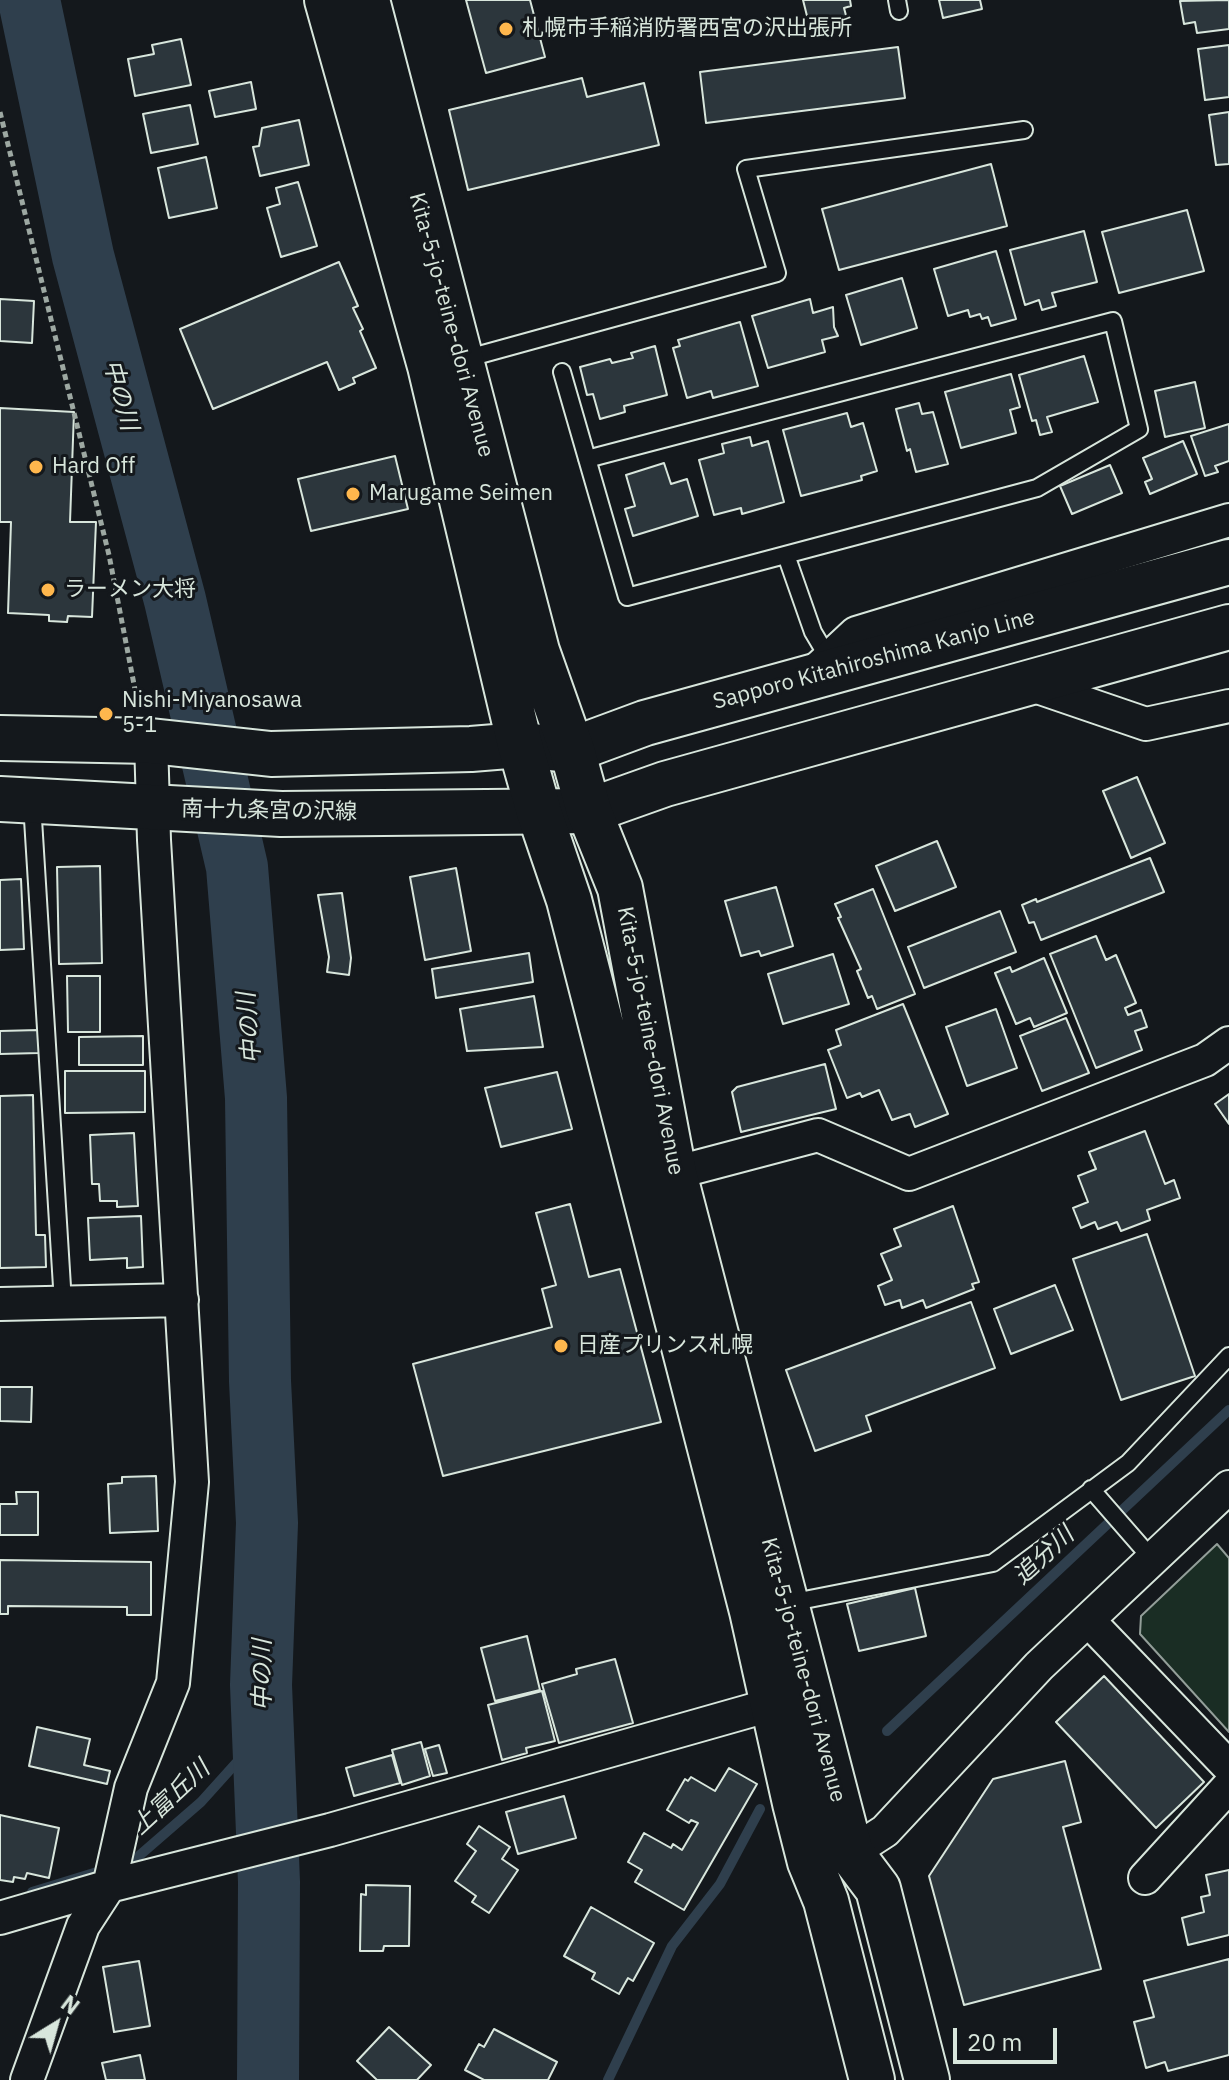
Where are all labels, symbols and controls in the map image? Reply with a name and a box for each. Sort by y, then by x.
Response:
place label: 札幌市手稲消防署西宮の沢出張所 [522,16,852,42]
marker: 札幌市手稲消防署西宮の沢出張所 [497,20,515,38]
street label: Kita-5-jo-teine-dori Avenue [403,190,499,460]
water label: 中の川 [97,356,143,434]
place label: Hard Off [52,454,135,480]
marker: Hard Off [27,458,45,476]
place label: Marugame Seimen [369,481,553,507]
marker: Marugame Seimen [344,485,362,503]
place label: ラーメン大将 [64,577,196,603]
marker: ラーメン大将 [39,581,57,599]
street label: Sapporo Kitahiroshima Kanjo Line [710,604,1038,716]
place label: Nishi-Miyanosawa 5-1 [122,688,302,740]
marker: Nishi-Miyanosawa 5-1 [97,705,115,723]
street label: 南十九条宮の沢線 [181,796,357,826]
street label: Kita-5-jo-teine-dori Avenue [611,905,689,1177]
water label: 中の川 [233,991,267,1065]
place label: 日産プリンス札幌 [577,1333,753,1359]
marker: 日産プリンス札幌 [552,1337,570,1355]
water label: 追分川 [1008,1521,1080,1591]
street label: Kita-5-jo-teine-dori Avenue [755,1535,851,1805]
water label: 中の川 [249,1639,277,1711]
water label: 上富丘川 [126,1755,216,1841]
north arrow [16,1984,96,2064]
text: N [56,1988,86,2021]
scale bar [957,2012,1061,2062]
text: 20 m [967,2026,1022,2058]

